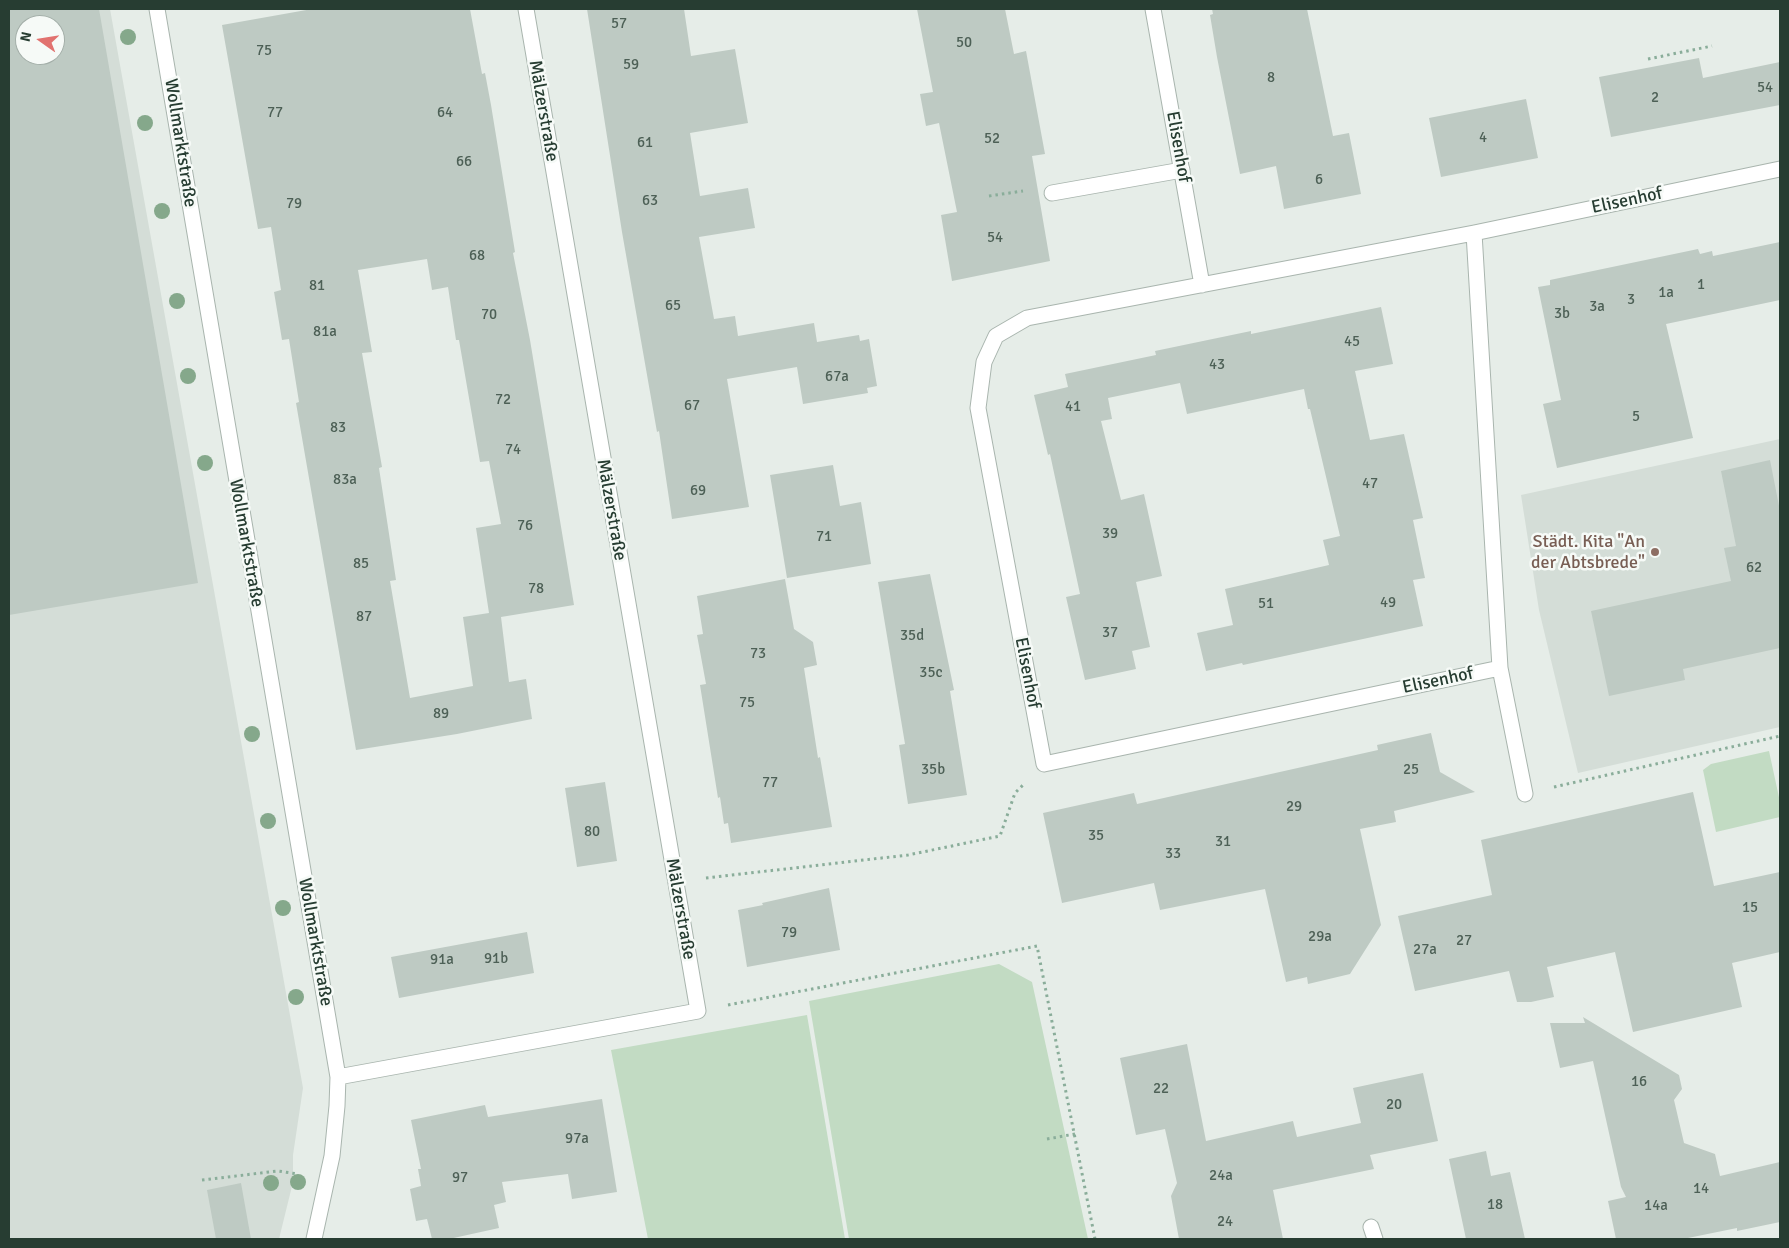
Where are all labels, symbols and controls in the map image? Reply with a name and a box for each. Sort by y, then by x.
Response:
north arrow [15,15,65,65]
house number: 57 [611,15,627,33]
text: N [16,30,35,43]
house number: 50 [956,34,972,52]
house number: 75 [256,42,272,60]
house number: 59 [623,56,639,74]
street label: Mälzerstraße [523,59,563,163]
house number: 8 [1267,69,1275,87]
street label: Wollmarktstraße [159,77,201,209]
house number: 54 [1757,79,1773,97]
house number: 2 [1651,89,1659,107]
house number: 77 [267,104,283,122]
house number: 64 [437,104,453,122]
street label: Elisenhof [1161,110,1195,184]
house number: 4 [1479,129,1487,147]
house number: 52 [984,130,1000,148]
house number: 61 [637,134,653,152]
house number: 66 [456,153,472,171]
house number: 6 [1315,171,1323,189]
street label: Elisenhof [1590,183,1664,219]
house number: 63 [642,192,658,210]
house number: 79 [286,195,302,213]
house number: 54 [987,229,1003,247]
house number: 68 [469,247,485,265]
house number: 1 [1697,276,1705,294]
house number: 81 [309,277,325,295]
house number: 1a [1658,284,1674,302]
house number: 3 [1627,291,1635,309]
house number: 65 [665,297,681,315]
house number: 3a [1589,298,1605,316]
house number: 3b [1554,305,1570,323]
house number: 70 [481,306,497,324]
house number: 81a [313,323,337,341]
house number: 45 [1344,333,1360,351]
house number: 43 [1209,356,1225,374]
house number: 67a [825,368,849,386]
house number: 72 [495,391,511,409]
house number: 67 [684,397,700,415]
house number: 41 [1065,398,1081,416]
house number: 5 [1632,408,1640,426]
house number: 83 [330,419,346,437]
house number: 74 [505,441,521,459]
street label: Mälzerstraße [591,458,631,562]
house number: 83a [333,471,357,489]
house number: 47 [1362,475,1378,493]
street label: Wollmarktstraße [224,477,268,609]
house number: 69 [690,482,706,500]
house number: 76 [517,517,533,535]
house number: 39 [1102,525,1118,543]
house number: 71 [816,528,832,546]
place label: Städt. Kita "An der Abtsbrede" [1531,531,1645,574]
marker: Städt. Kita "An der Abtsbrede" [1649,546,1661,558]
house number: 85 [353,555,369,573]
house number: 62 [1746,559,1762,577]
house number: 78 [528,580,544,598]
house number: 49 [1380,594,1396,612]
house number: 51 [1258,595,1274,613]
house number: 87 [356,608,372,626]
house number: 37 [1102,624,1118,642]
house number: 35d [900,627,924,645]
street label: Elisenhof [1010,636,1044,710]
house number: 73 [750,645,766,663]
street label: Elisenhof [1401,663,1475,699]
house number: 35c [919,664,943,682]
house number: 75 [739,694,755,712]
house number: 89 [433,705,449,723]
house number: 35b [921,761,945,779]
house number: 25 [1403,761,1419,779]
house number: 77 [762,774,778,792]
house number: 29 [1286,798,1302,816]
house number: 80 [584,823,600,841]
house number: 35 [1088,827,1104,845]
house number: 31 [1215,833,1231,851]
house number: 33 [1165,845,1181,863]
street label: Mälzerstraße [660,857,700,961]
street label: Wollmarktstraße [293,876,337,1008]
house number: 15 [1742,899,1758,917]
house number: 79 [781,924,797,942]
house number: 29a [1308,928,1332,946]
house number: 27 [1456,932,1472,950]
house number: 27a [1413,941,1437,959]
house number: 91b [484,950,508,968]
house number: 91a [430,951,454,969]
house number: 16 [1631,1073,1647,1091]
house number: 22 [1153,1080,1169,1098]
house number: 20 [1386,1096,1402,1114]
house number: 97a [565,1130,589,1148]
house number: 24a [1209,1167,1233,1185]
house number: 97 [452,1169,468,1187]
house number: 14 [1693,1180,1709,1198]
house number: 18 [1487,1196,1503,1214]
house number: 14a [1644,1197,1668,1215]
house number: 24 [1217,1213,1233,1231]

